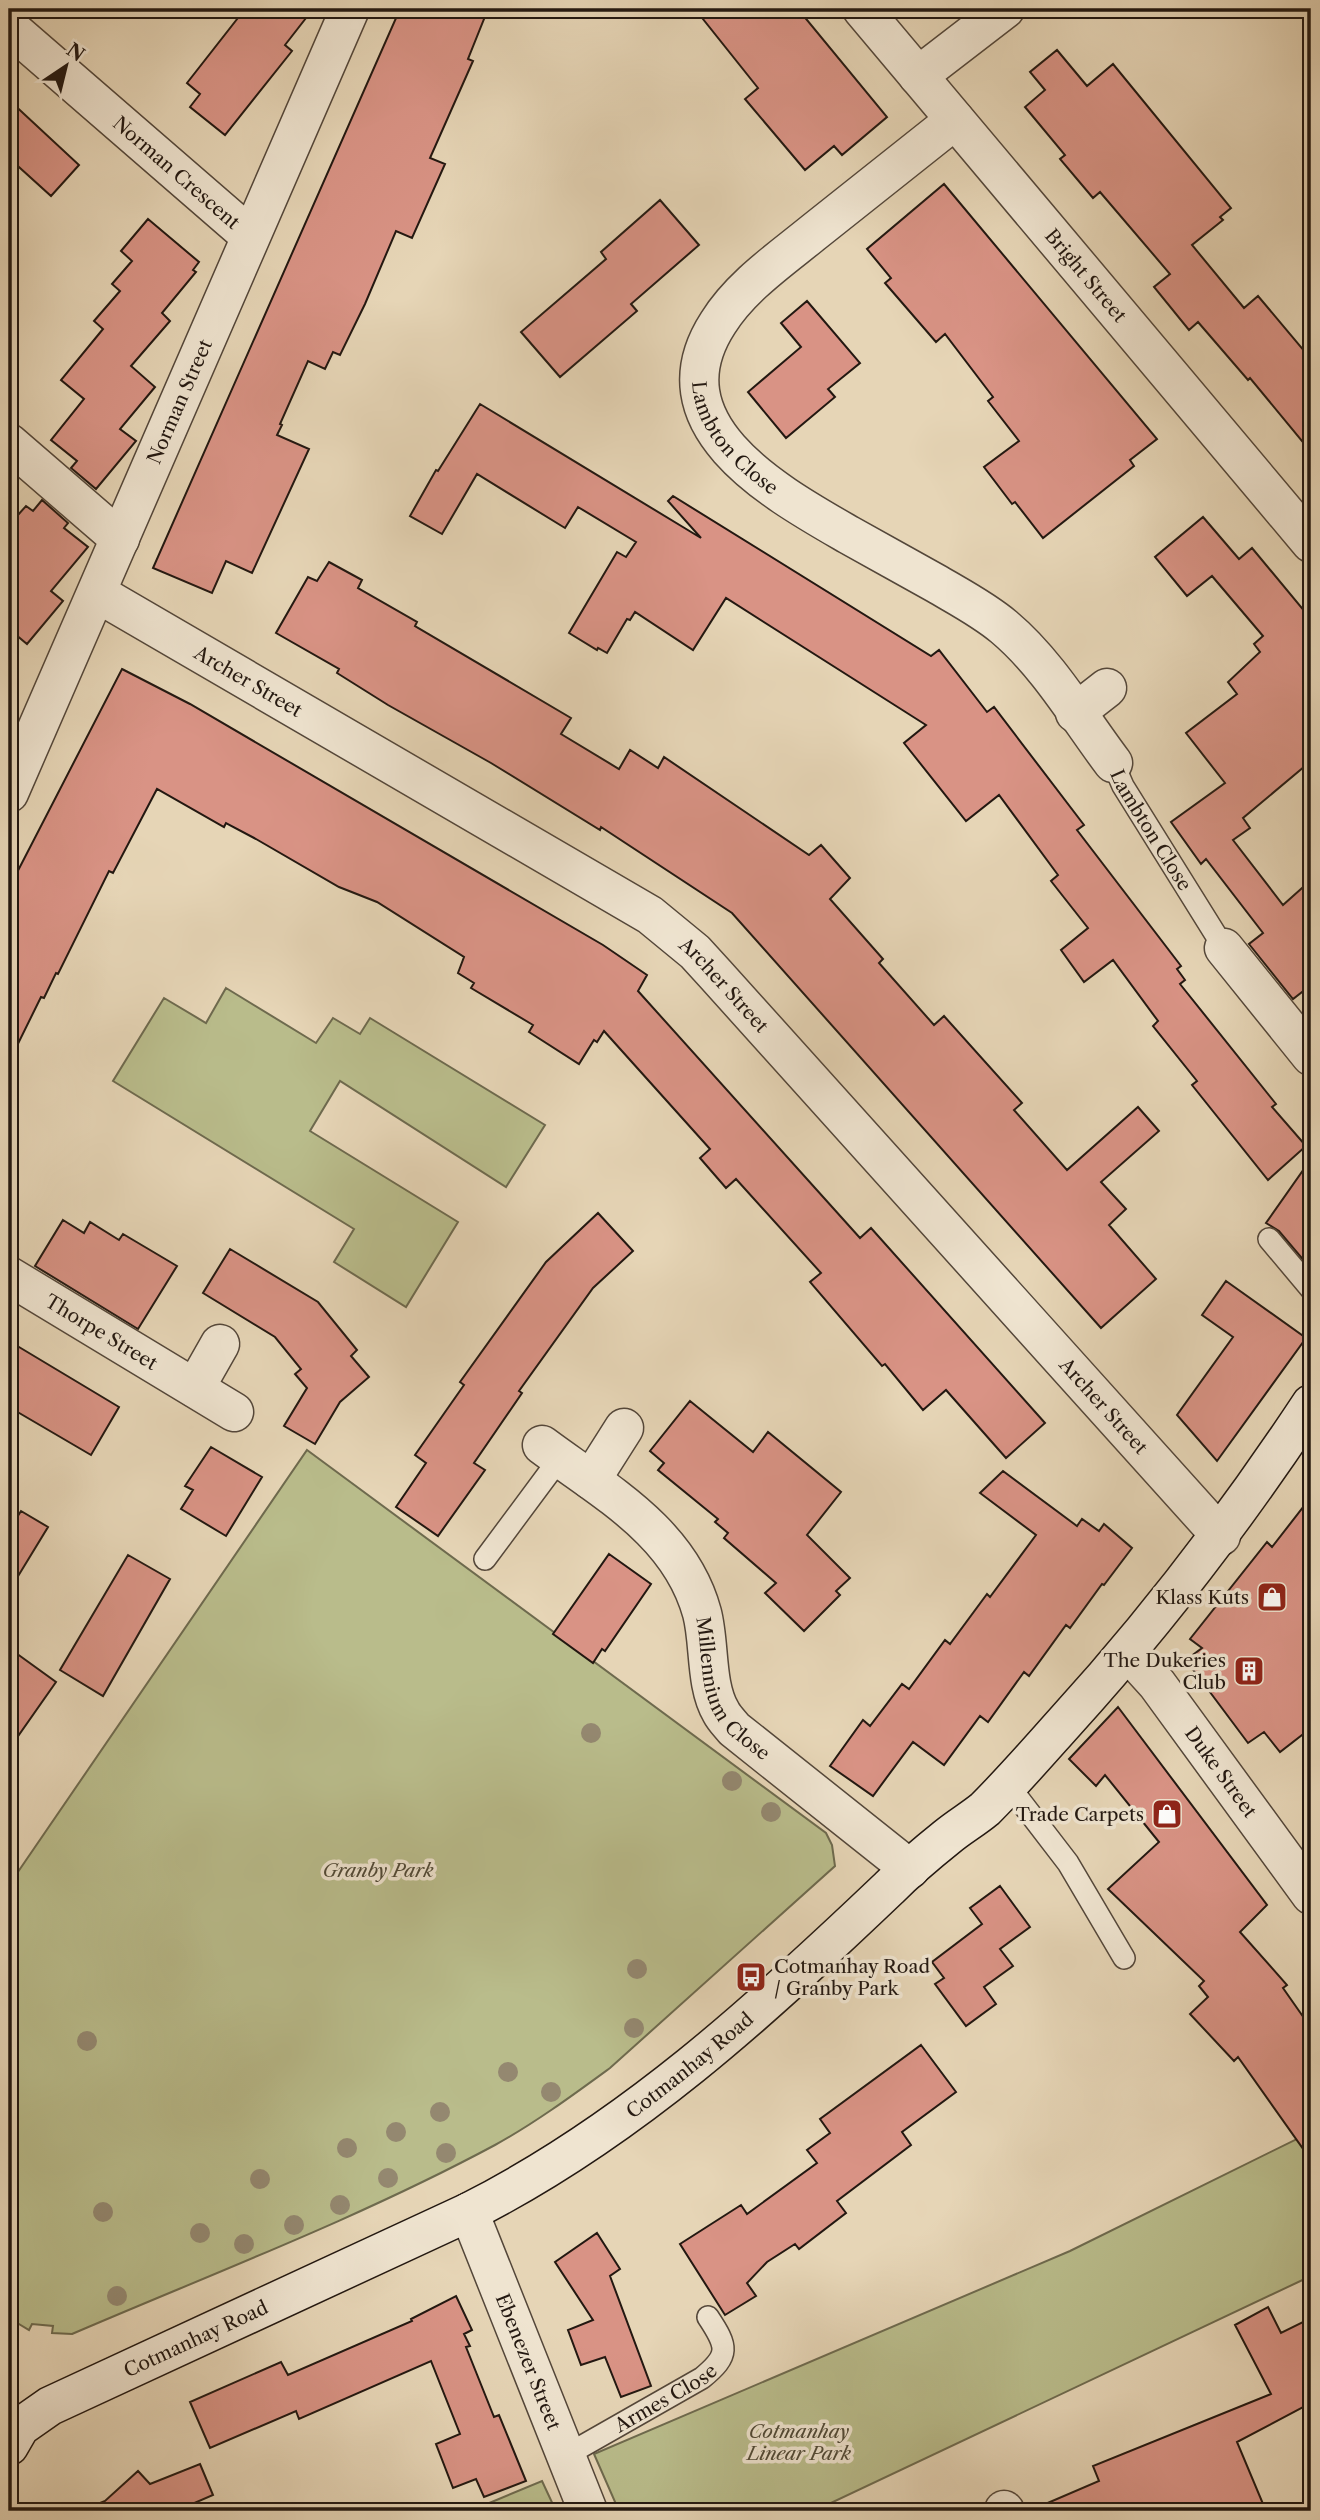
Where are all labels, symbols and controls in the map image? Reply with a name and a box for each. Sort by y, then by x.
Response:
north arrow [32,32,102,102]
text: N [62,38,89,67]
street label: Norman Crescent [108,112,245,234]
street label: Bright Street [1040,224,1131,327]
street label: Norman Street [143,336,217,467]
street label: Lambton Close [687,380,782,500]
street label: Archer Street [189,641,306,722]
street label: Lambton Close [1105,766,1196,895]
street label: Archer Street [674,932,773,1038]
street label: Thorpe Street [41,1290,162,1375]
street label: Archer Street [1054,1353,1153,1459]
shop icon: Klass Kuts [1255,1580,1289,1614]
place label: Klass Kuts [1155,1586,1249,1609]
street label: Millennium Close [691,1615,774,1765]
place label: The Dukeries Club [1103,1649,1226,1694]
building icon: The Dukeries Club [1232,1654,1266,1688]
street label: Duke Street [1180,1722,1262,1822]
shop icon: Trade Carpets [1150,1797,1184,1831]
place label: Trade Carpets [1016,1803,1144,1826]
park label: Granby Park [322,1859,434,1882]
place label: Cotmanhay Road / Granby Park [774,1955,931,2000]
bus stop icon: Cotmanhay Road / Granby Park [734,1960,768,1994]
street label: Cotmanhay Road [622,2007,758,2123]
street label: Ebenezer Street [491,2290,566,2434]
street label: Cotmanhay Road [120,2296,272,2382]
street label: Armes Close [610,2359,722,2438]
park label: Cotmanhay Linear Park [745,2420,851,2465]

